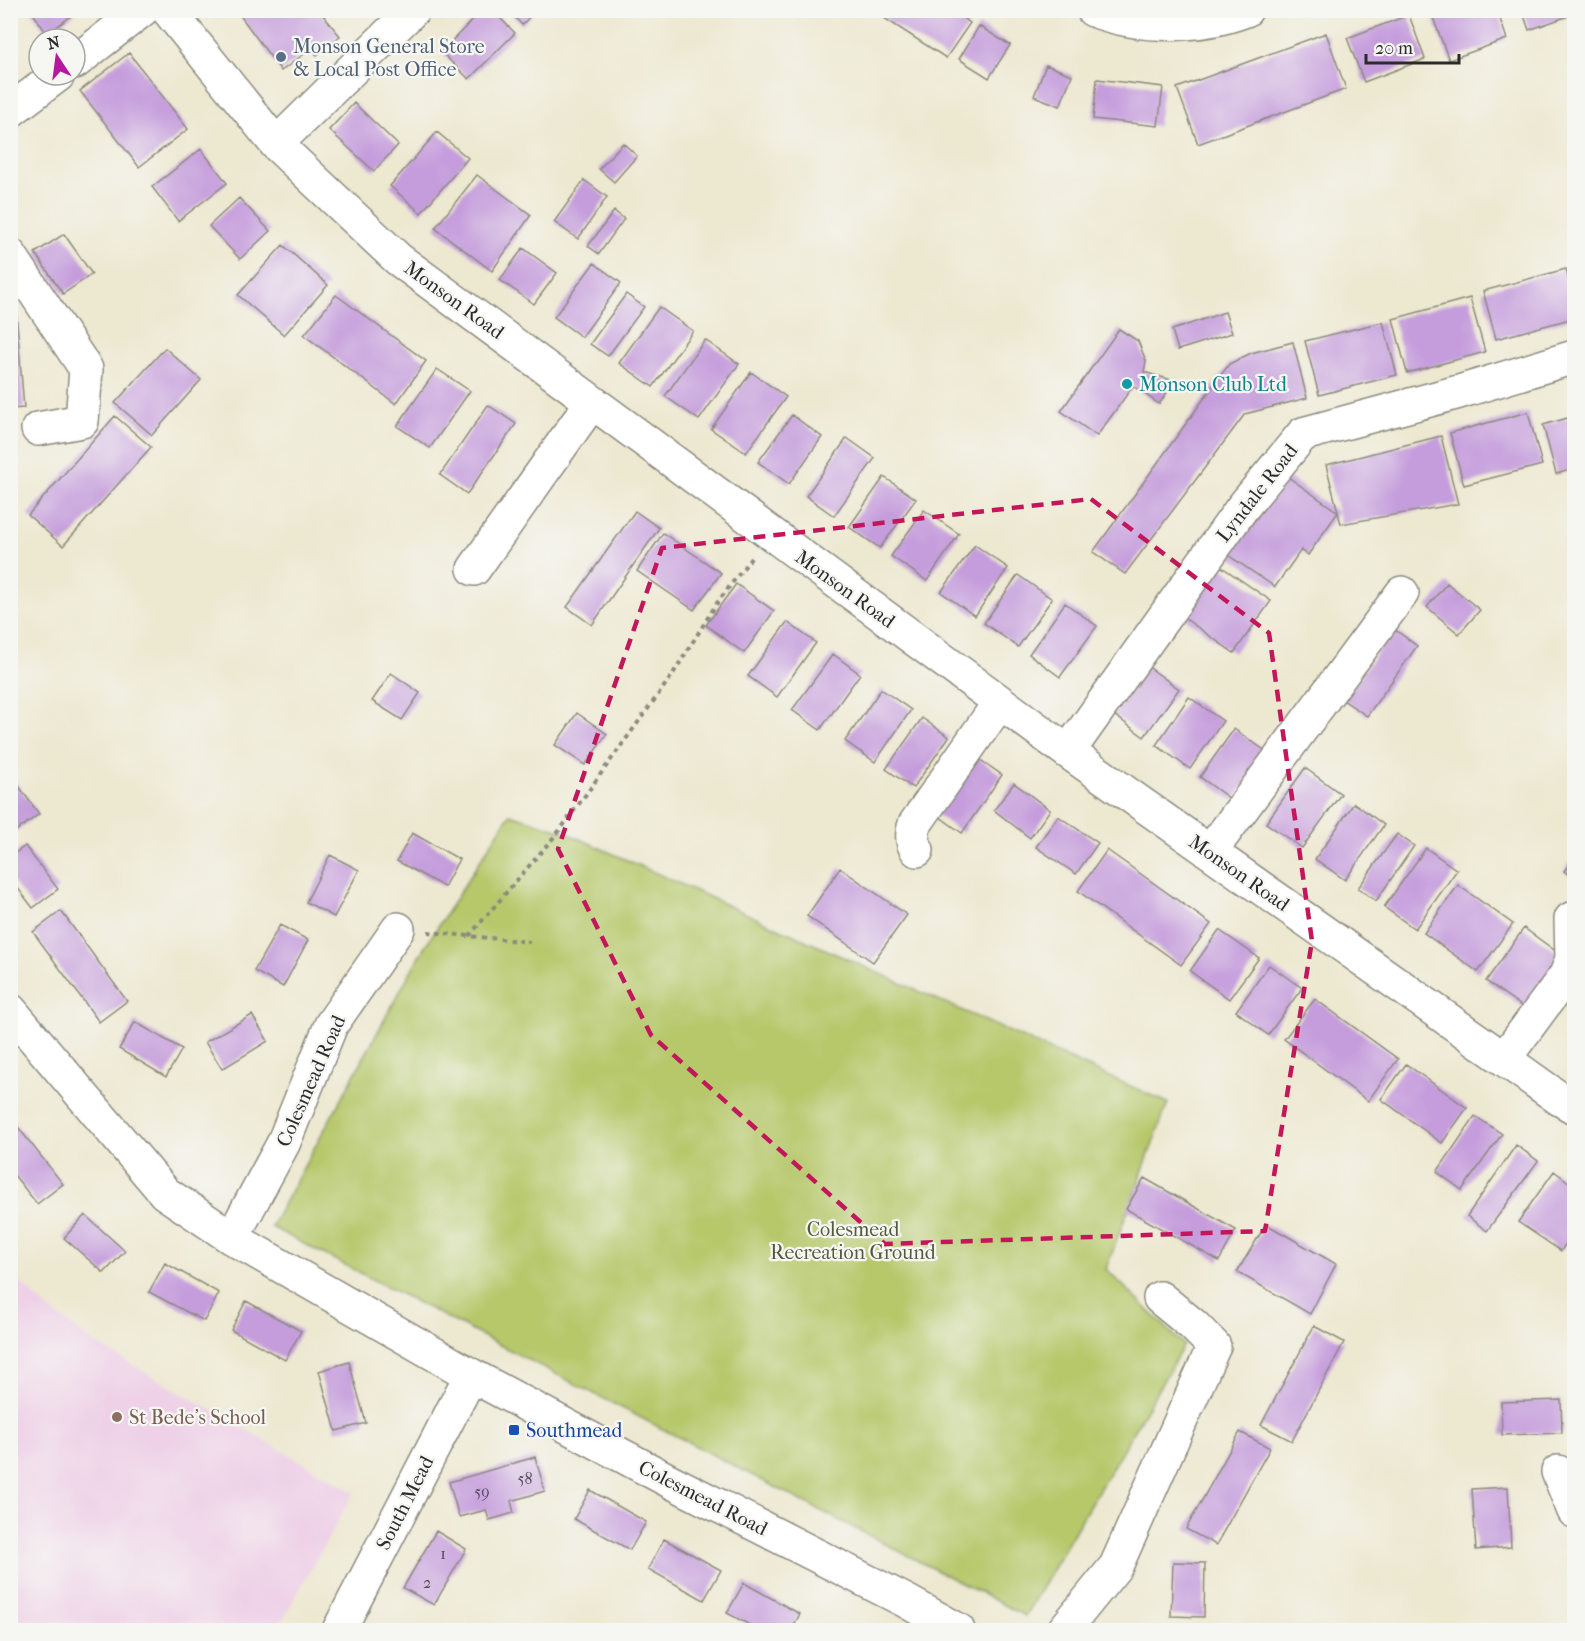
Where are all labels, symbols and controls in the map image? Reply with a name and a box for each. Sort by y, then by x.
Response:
north arrow [27,27,87,87]
scale bar [1366,27,1459,65]
text: N [46,32,63,53]
place label: Monson General Store & Local Post Office [293,35,485,81]
text: 20 m [1375,38,1413,59]
marker: Monson General Store & Local Post Office [274,50,288,64]
street label: Monson Road [400,256,509,344]
place label: Monson Club Ltd [1139,373,1288,396]
marker: Monson Club Ltd [1120,377,1134,391]
street label: Lyndale Road [1212,439,1303,547]
street label: Monson Road [791,545,900,633]
street label: Monson Road [1184,830,1295,917]
street label: Colesmead Road [272,1011,351,1150]
park label: Colesmead Recreation Ground [770,1218,937,1264]
place label: St Bede's School [129,1406,267,1429]
marker: St Bede's School [110,1410,124,1424]
place label: Southmead [526,1419,624,1442]
marker: Southmead [507,1423,521,1437]
street label: South Mead [372,1451,439,1554]
street label: Colesmead Road [635,1456,772,1541]
house number: 58 [518,1469,532,1488]
house number: 59 [474,1482,490,1501]
house number: 1 [440,1544,446,1563]
house number: 2 [423,1573,431,1592]

